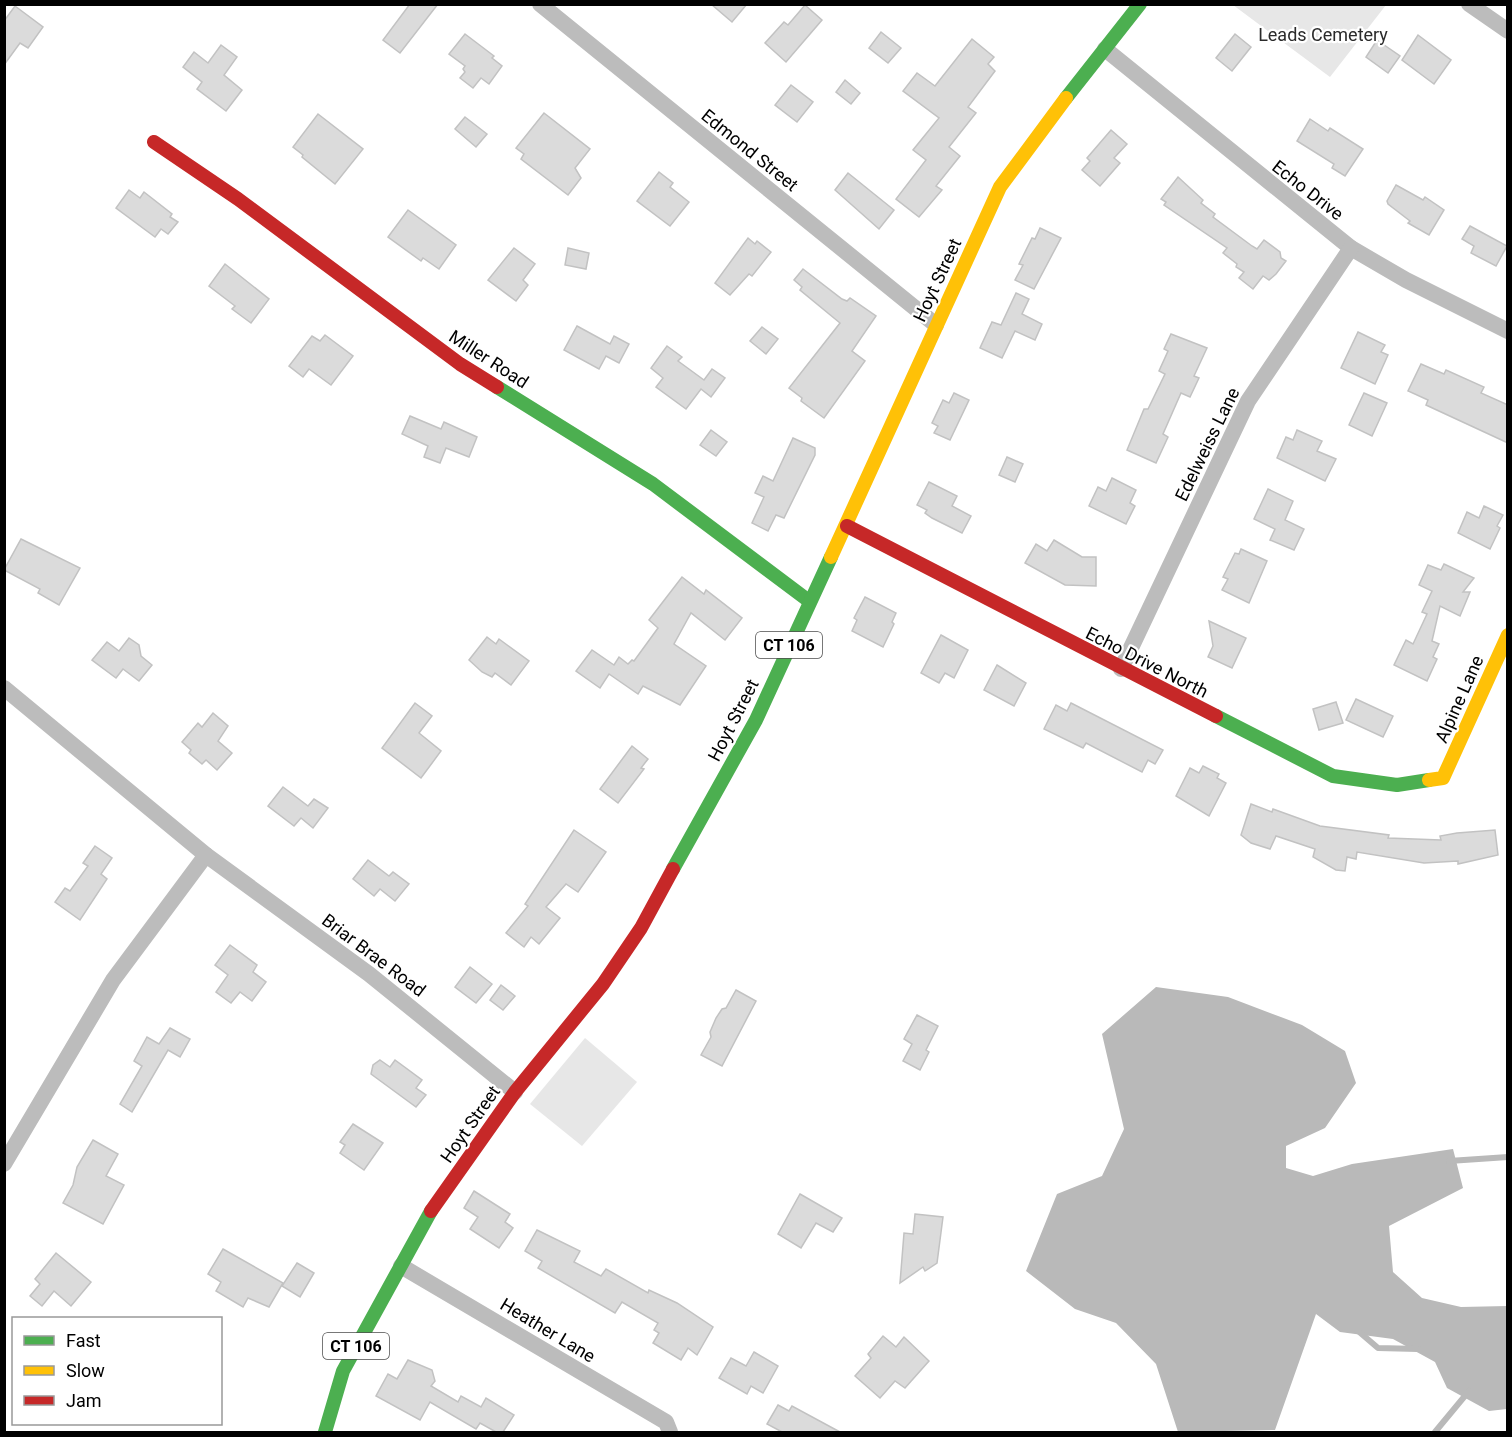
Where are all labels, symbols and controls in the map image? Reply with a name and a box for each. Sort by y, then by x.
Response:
park label: Leads Cemetery [1258,24,1388,45]
street label: Edmond Street [697,105,803,195]
street label: Echo Drive [1268,156,1348,224]
street label: Hoyt Street [909,235,965,325]
street label: Miller Road [445,326,533,392]
street label: Edelweiss Lane [1170,384,1244,504]
street label: Echo Drive North [1082,622,1212,702]
road number: CT 106 [756,632,822,658]
street label: Alpine Lane [1430,652,1488,746]
street label: Hoyt Street [703,675,763,765]
street label: Briar Brae Road [318,909,430,1001]
street label: Hoyt Street [436,1081,504,1167]
street label: Heather Lane [497,1293,599,1367]
legend [12,1317,222,1425]
text: Fast [66,1330,101,1351]
road number: CT 106 [323,1333,389,1359]
text: Slow [66,1360,105,1381]
text: Jam [66,1390,102,1411]

